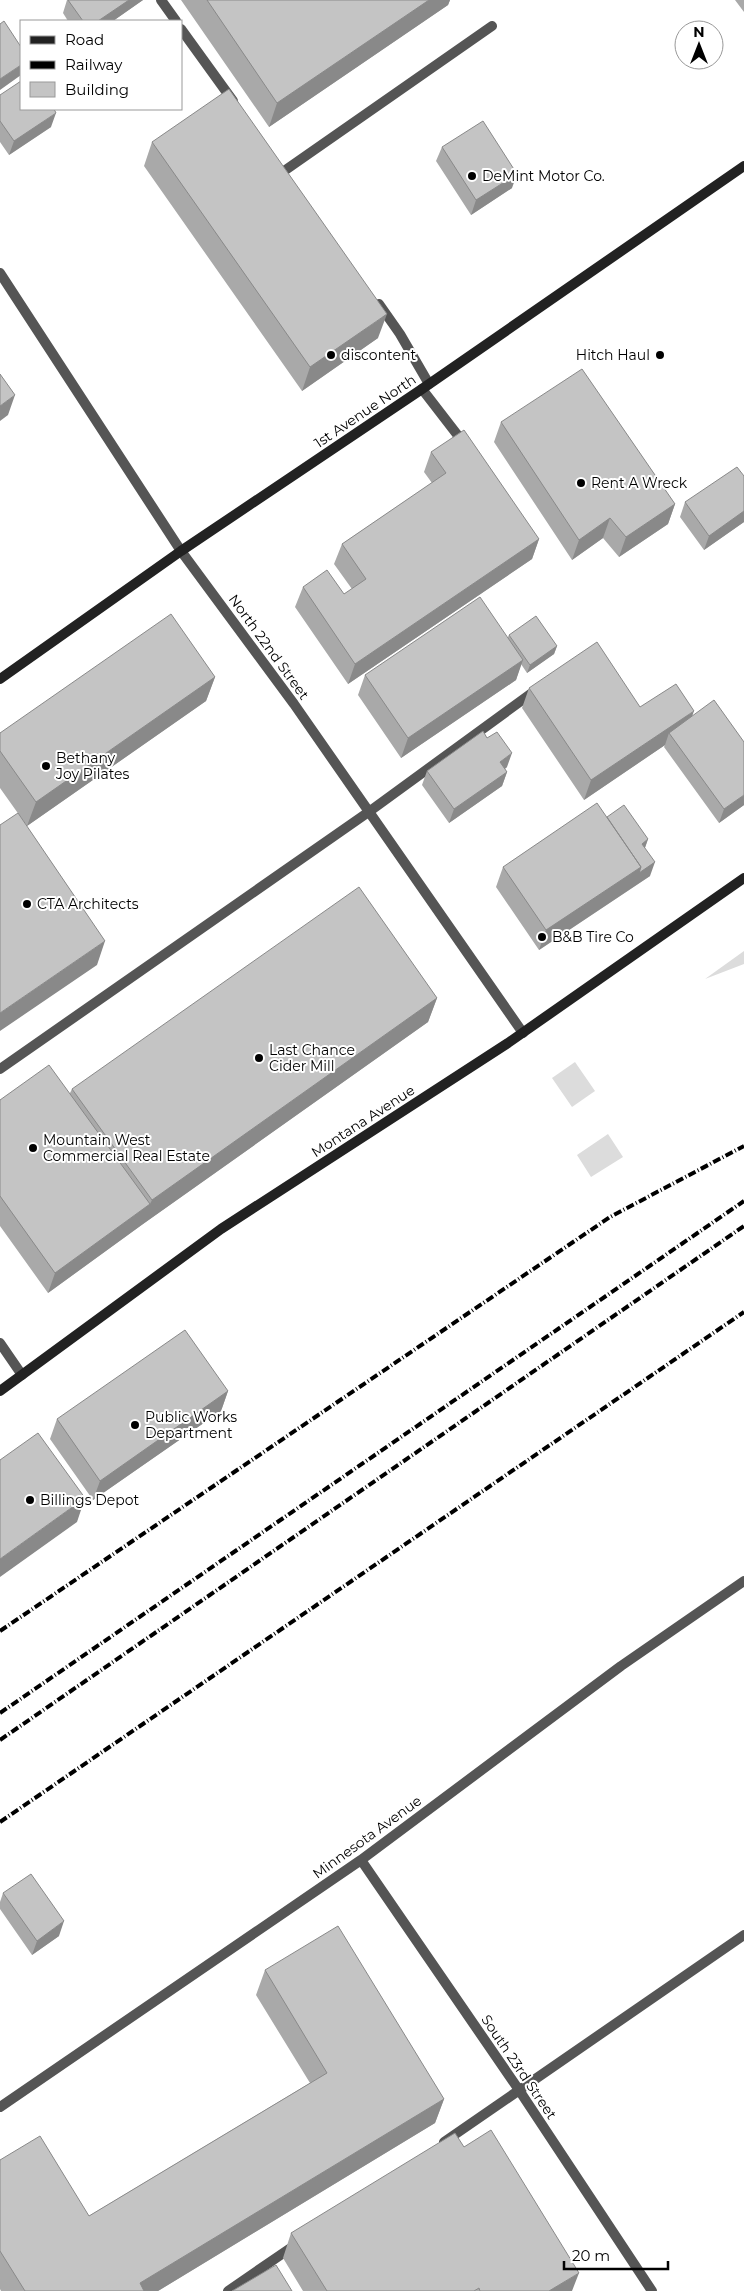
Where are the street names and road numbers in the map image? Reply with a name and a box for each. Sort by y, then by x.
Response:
street label: 1st Avenue North [311,370,419,452]
street label: North 22nd Street [225,591,313,703]
street label: Montana Avenue [308,1081,418,1161]
street label: Minnesota Avenue [309,1791,425,1883]
street label: South 23rd Street [477,2011,561,2123]

